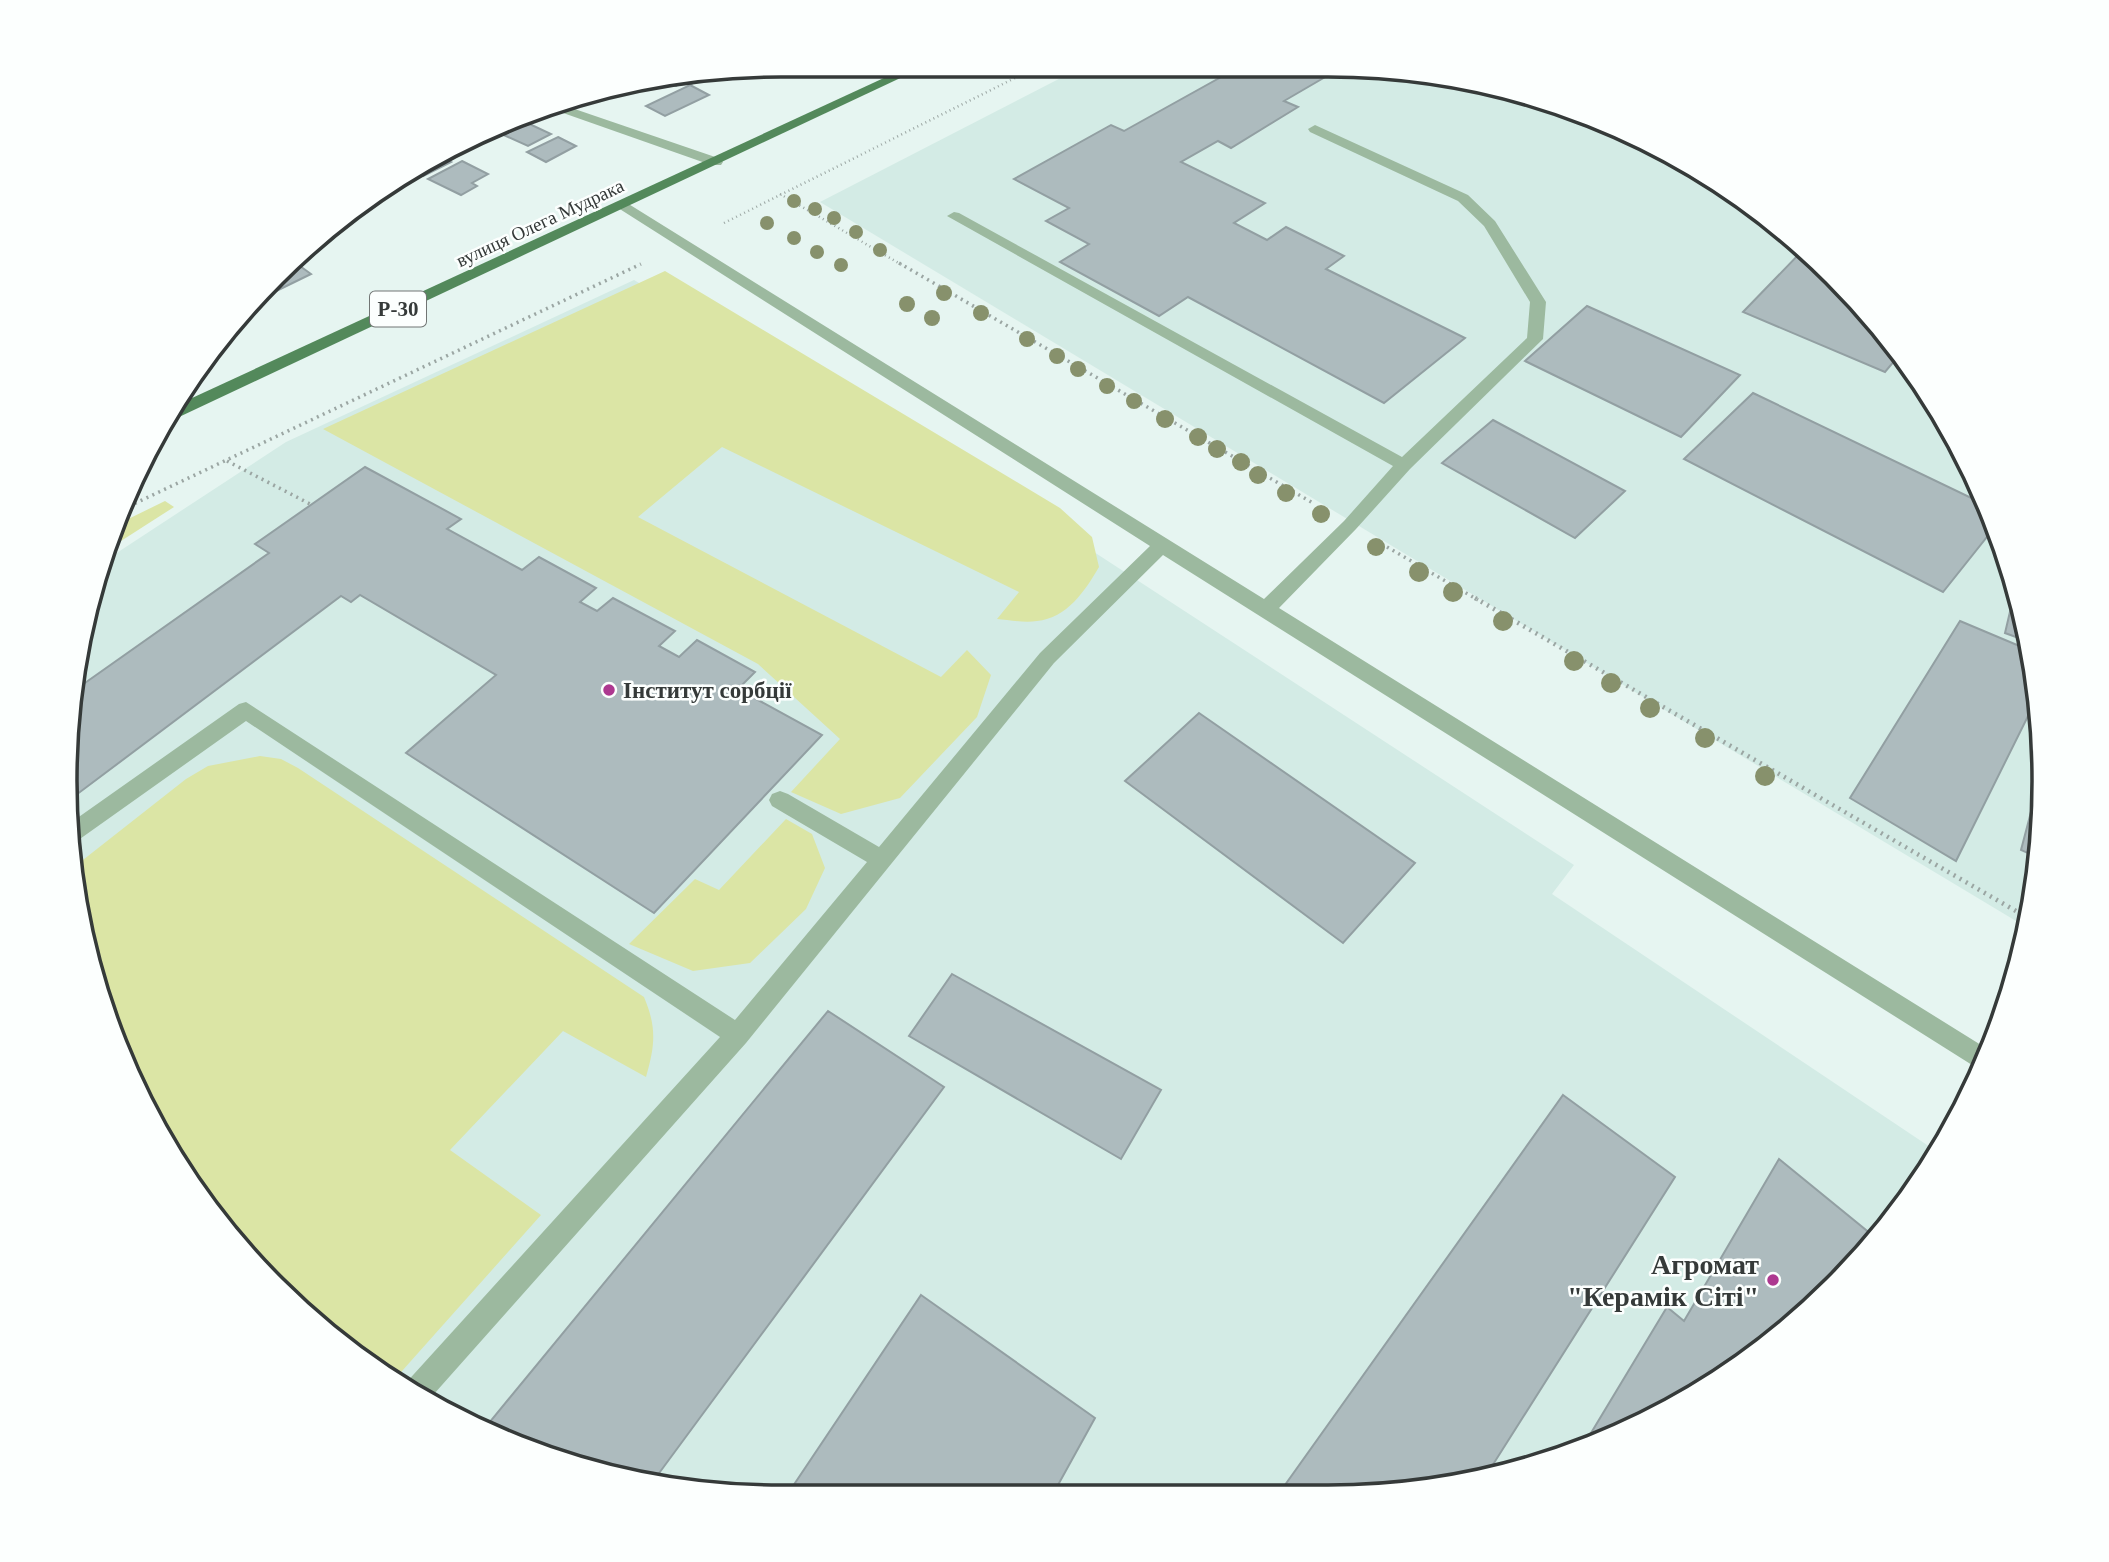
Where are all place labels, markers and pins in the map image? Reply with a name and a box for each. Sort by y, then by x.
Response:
place label: Інститут сорбції [623,678,792,703]
marker: Інститут сорбції [601,682,617,698]
place label: Агромат "Керамік Сіті" [1567,1249,1759,1312]
marker: Агромат "Керамік Сіті" [1765,1272,1781,1288]

